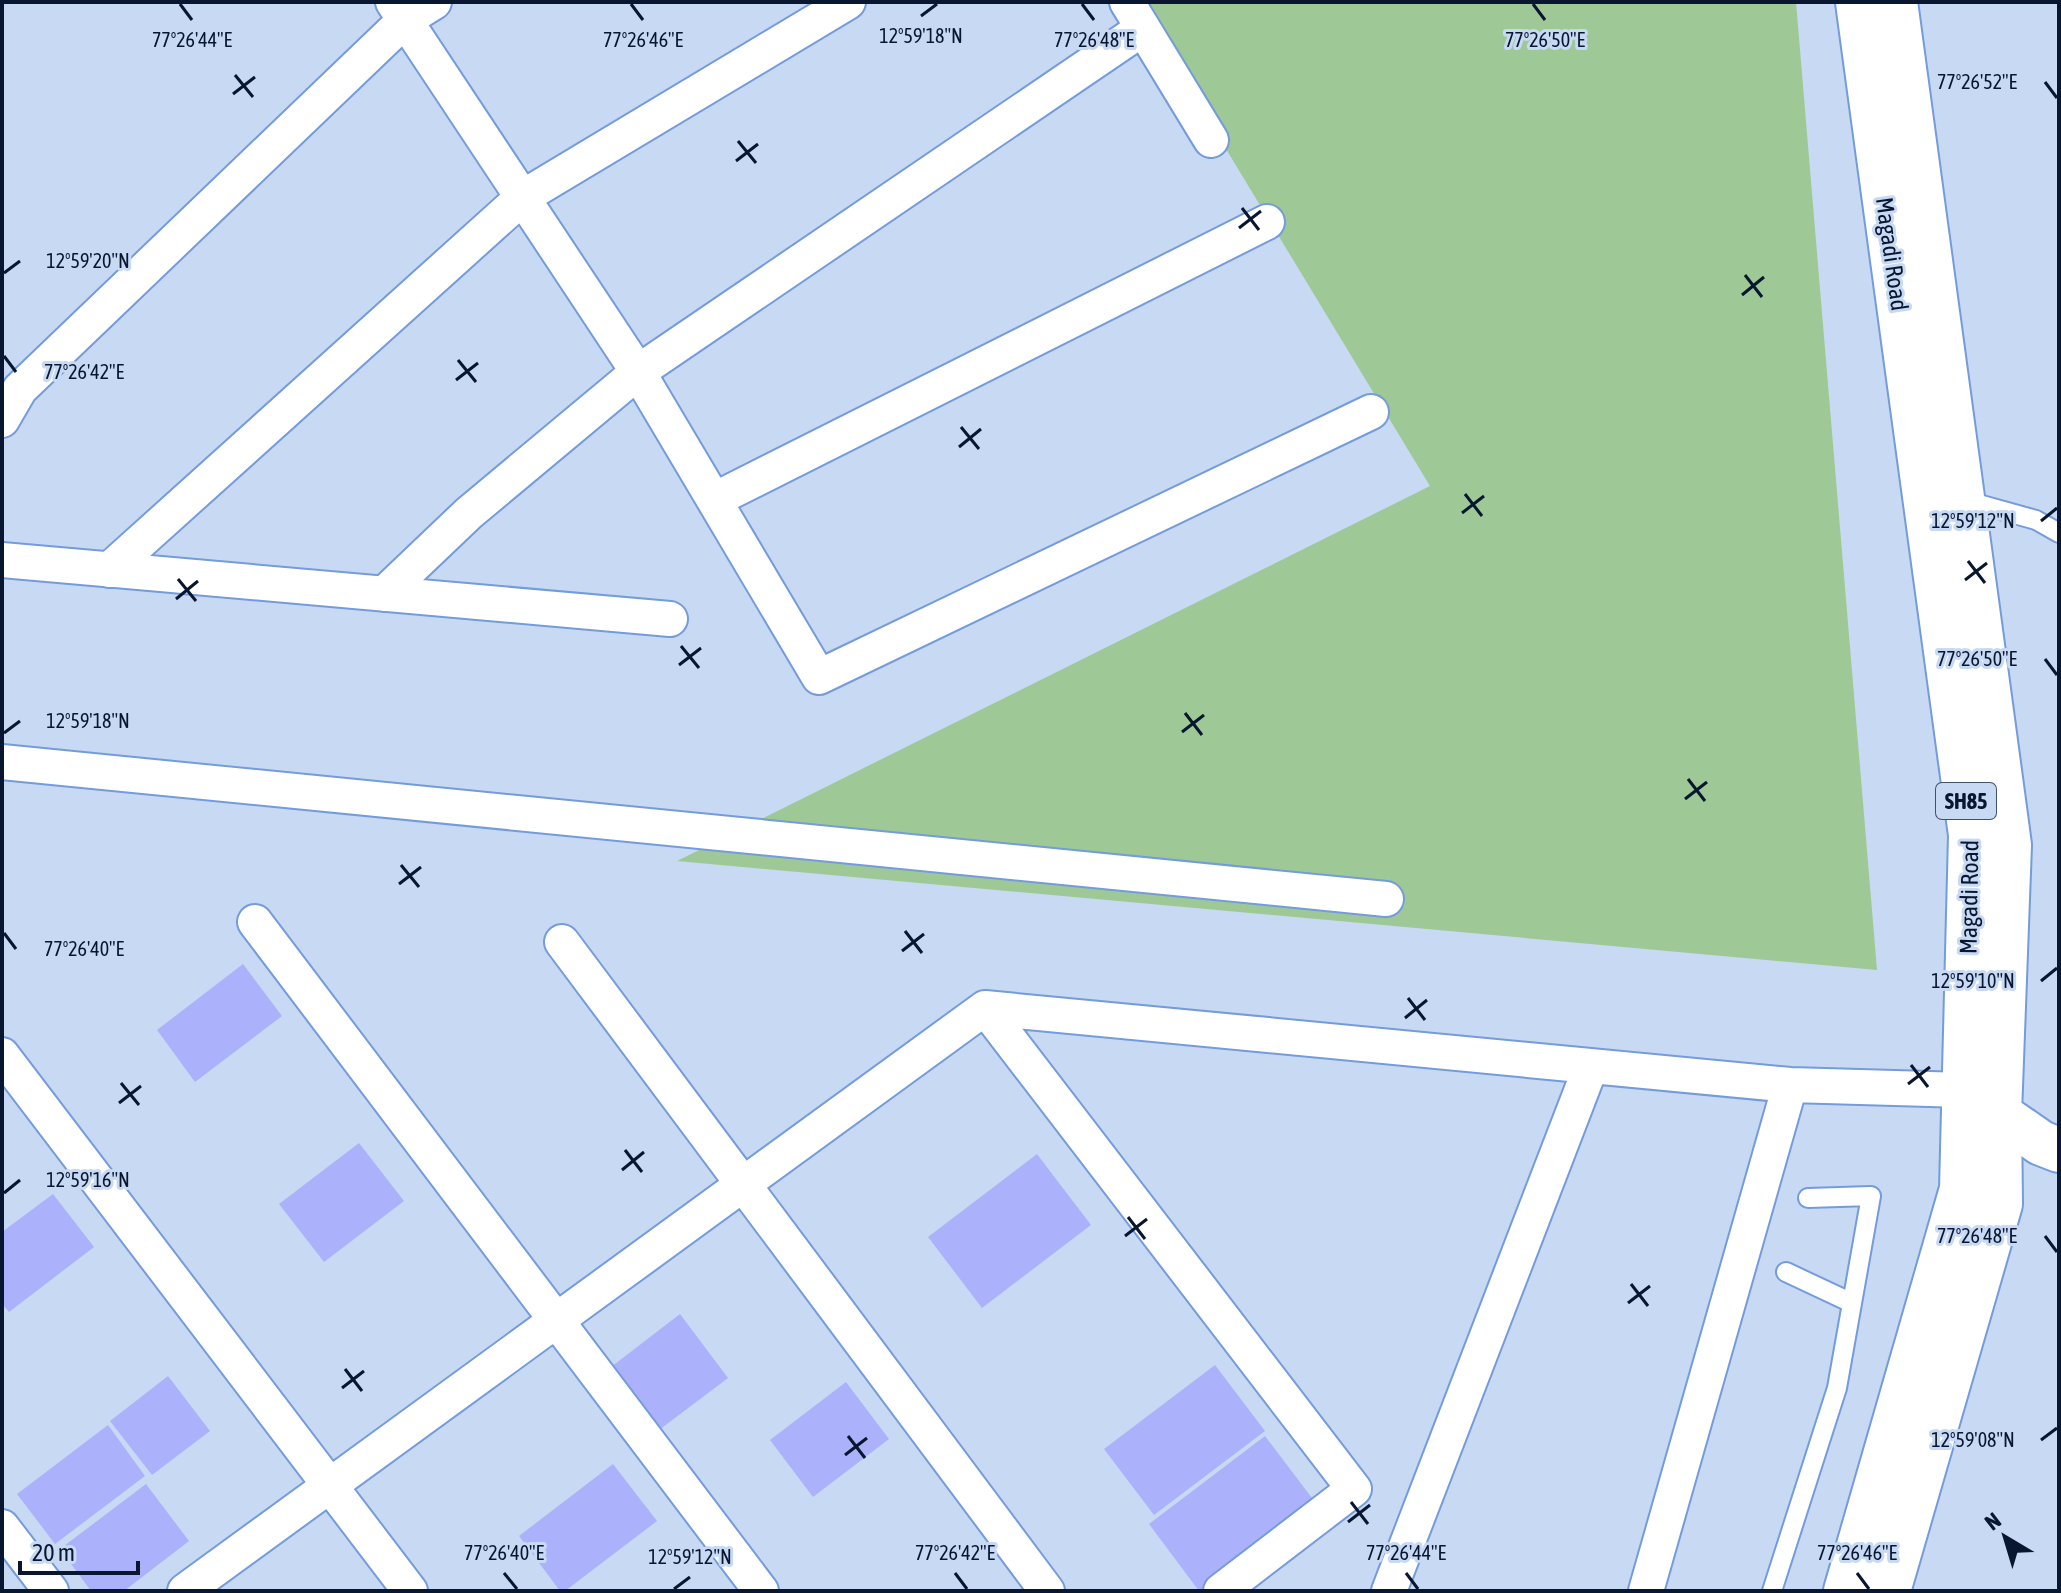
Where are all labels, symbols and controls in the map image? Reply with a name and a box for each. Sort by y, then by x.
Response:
text: 12°59'18"N [879,24,963,47]
text: 77°26'44"E [152,28,233,51]
text: 77°26'46"E [603,28,684,51]
text: 77°26'48"E [1054,28,1135,51]
text: 77°26'50"E [1505,28,1586,51]
text: 77°26'52"E [1937,70,2018,93]
street label: Magadi Road [1871,196,1913,312]
text: 12°59'20"N [46,249,130,272]
text: 77°26'42"E [44,360,125,383]
text: 12°59'12"N [1931,509,2015,532]
text: 77°26'50"E [1937,647,2018,670]
text: 12°59'18"N [46,709,130,732]
road number: SH85 [1936,783,1996,819]
street label: Magadi Road [1955,840,1983,954]
text: 77°26'40"E [44,937,125,960]
text: 12°59'10"N [1931,969,2015,992]
text: 12°59'16"N [46,1168,130,1191]
text: 77°26'48"E [1937,1224,2018,1247]
text: 12°59'08"N [1931,1428,2015,1451]
north arrow [1965,1497,2045,1577]
text: N [1980,1507,2006,1535]
scale bar [20,1525,138,1575]
text: 20 m [32,1539,75,1566]
text: 77°26'40"E [464,1541,545,1564]
text: 77°26'42"E [915,1541,996,1564]
text: 77°26'44"E [1366,1541,1447,1564]
text: 77°26'46"E [1817,1541,1898,1564]
text: 12°59'12"N [648,1545,732,1568]

